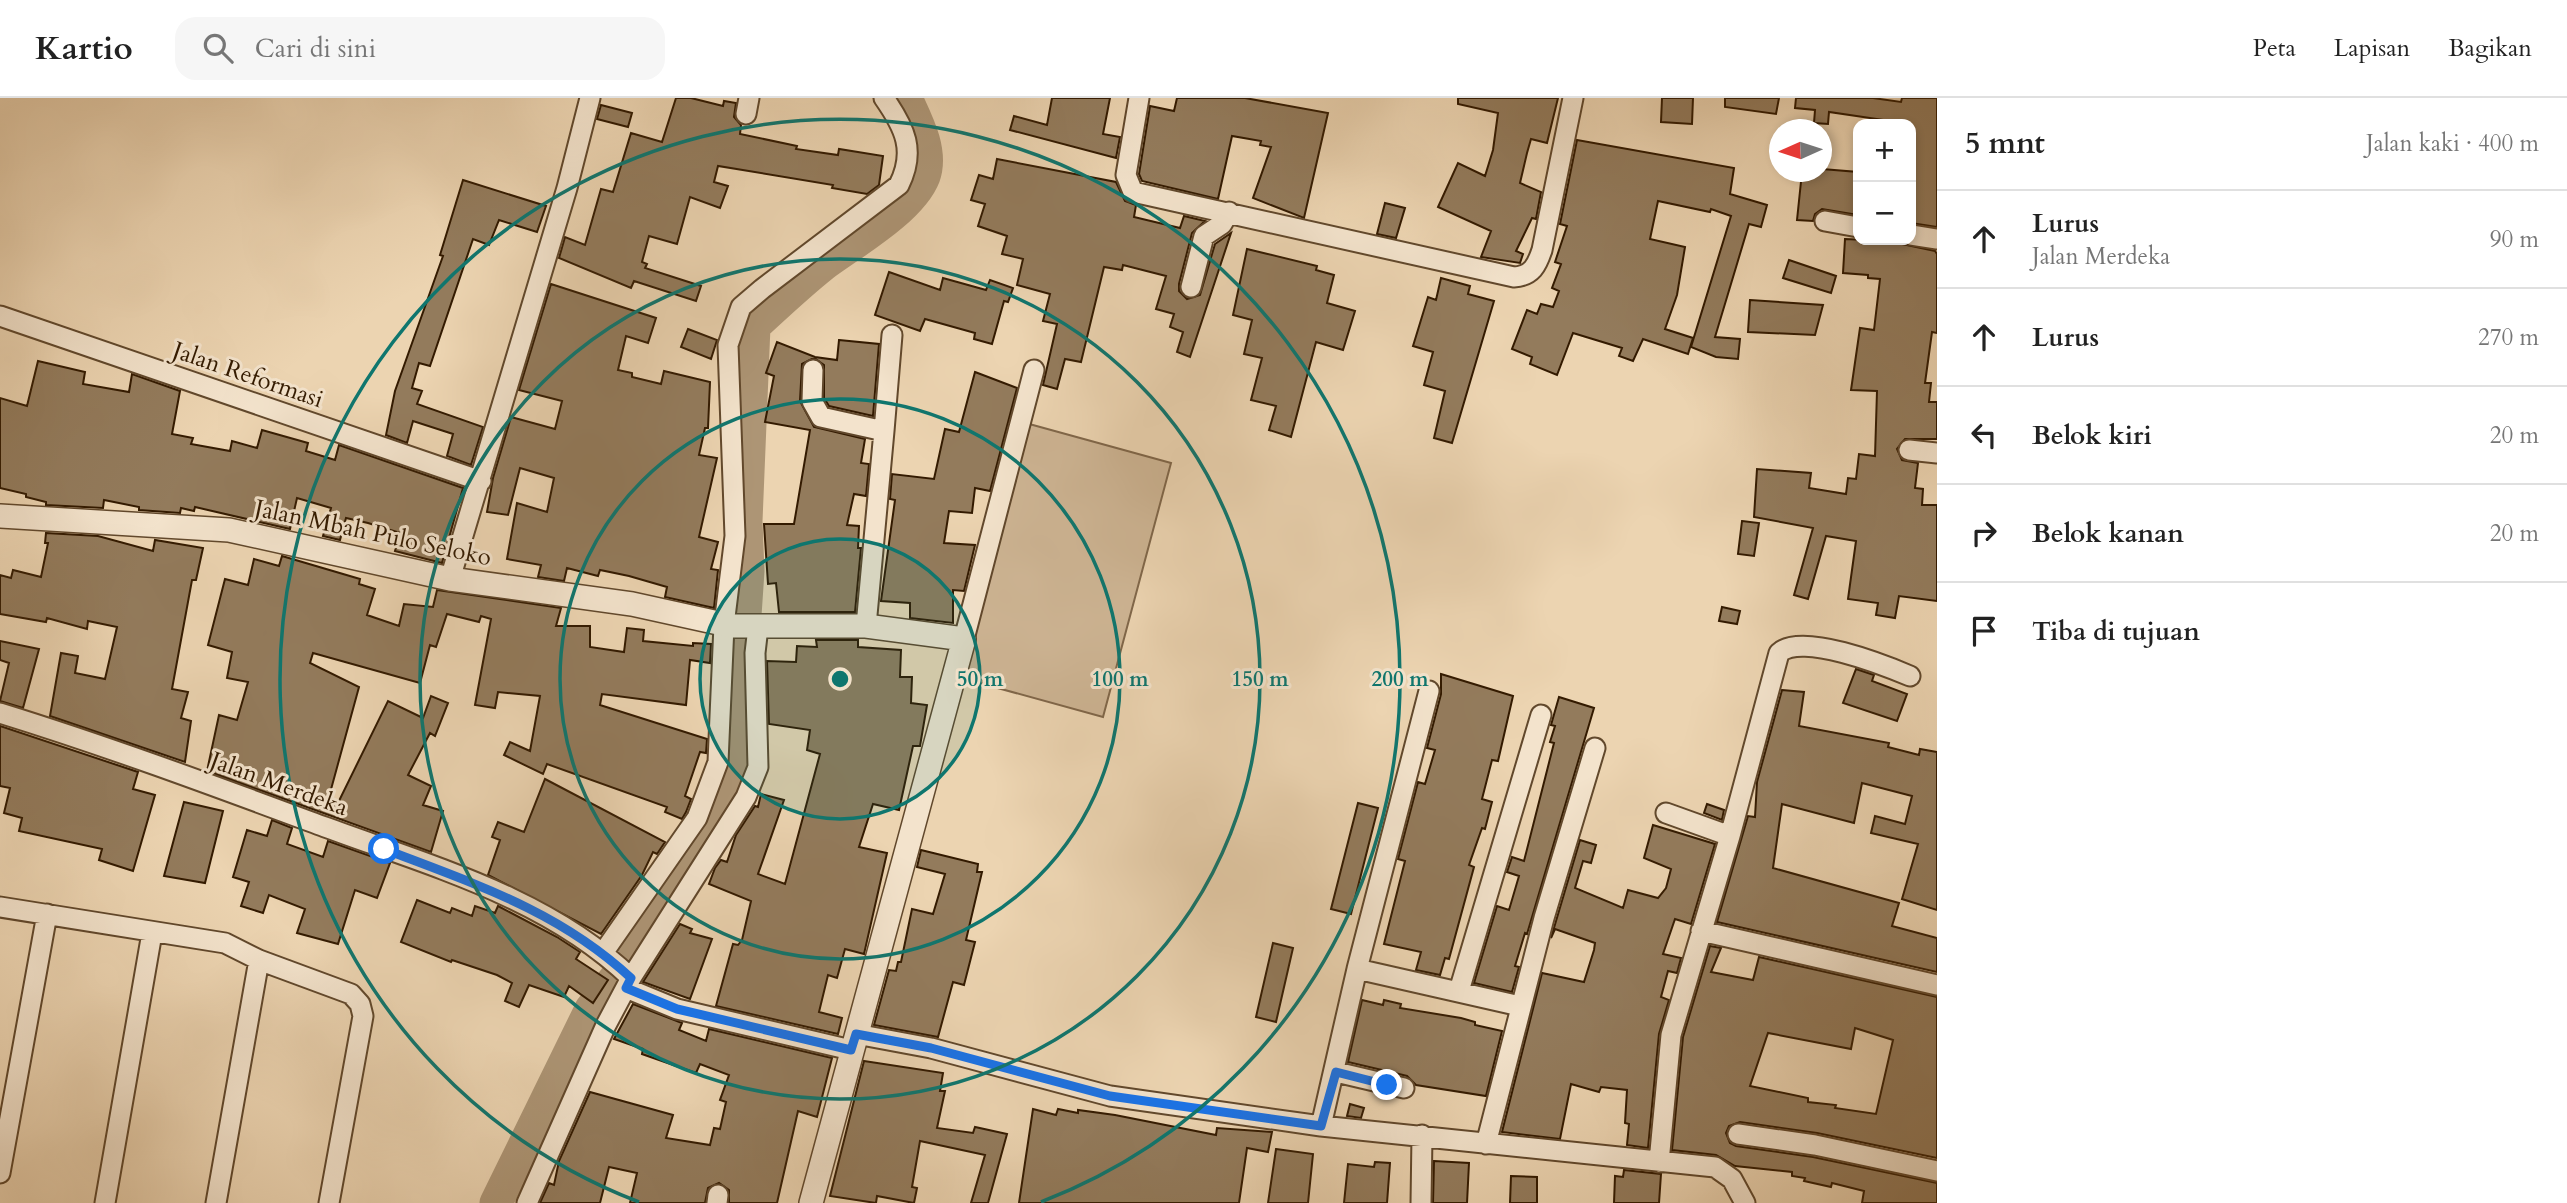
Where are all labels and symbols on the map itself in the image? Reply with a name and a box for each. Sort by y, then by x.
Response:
north arrow [1769,119,1832,182]
street label: Jalan Reformasi [166,333,328,416]
street label: Jalan Mbah Pulo Seloko [249,491,494,574]
text: 50 m [957,665,1004,694]
text: 100 m [1091,665,1149,694]
text: 150 m [1231,665,1289,694]
text: 200 m [1371,665,1429,694]
centre of rings [828,667,852,691]
street label: Jalan Merdeka [203,743,353,824]
route start [368,833,399,864]
route end [1371,1069,1402,1100]

